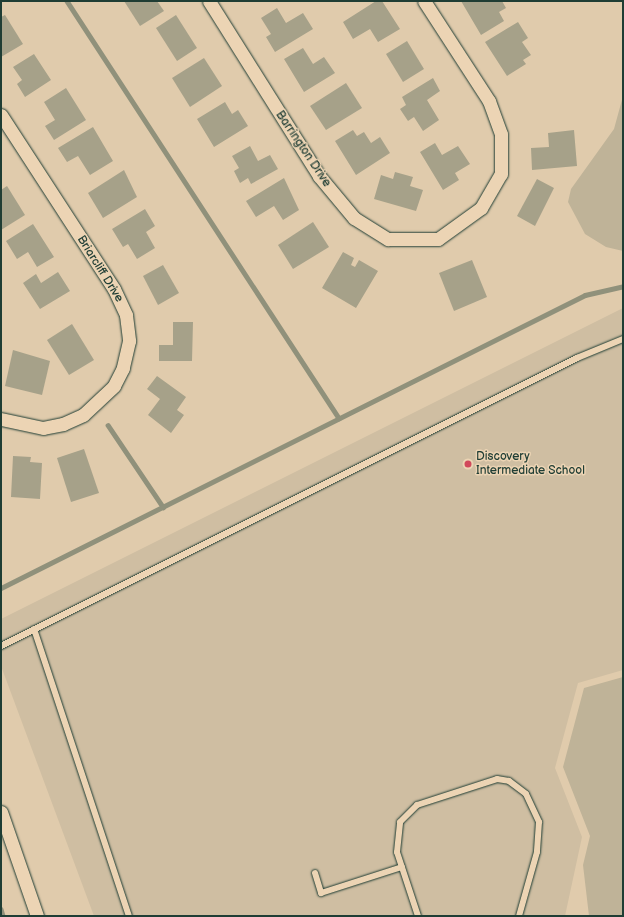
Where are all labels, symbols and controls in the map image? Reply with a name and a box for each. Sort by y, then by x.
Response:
street label: Barrington Drive [272,108,334,190]
street label: Briarcliff Drive [74,233,126,305]
place label: Discovery Intermediate School [476,450,585,478]
marker: Discovery Intermediate School [463,459,473,469]

